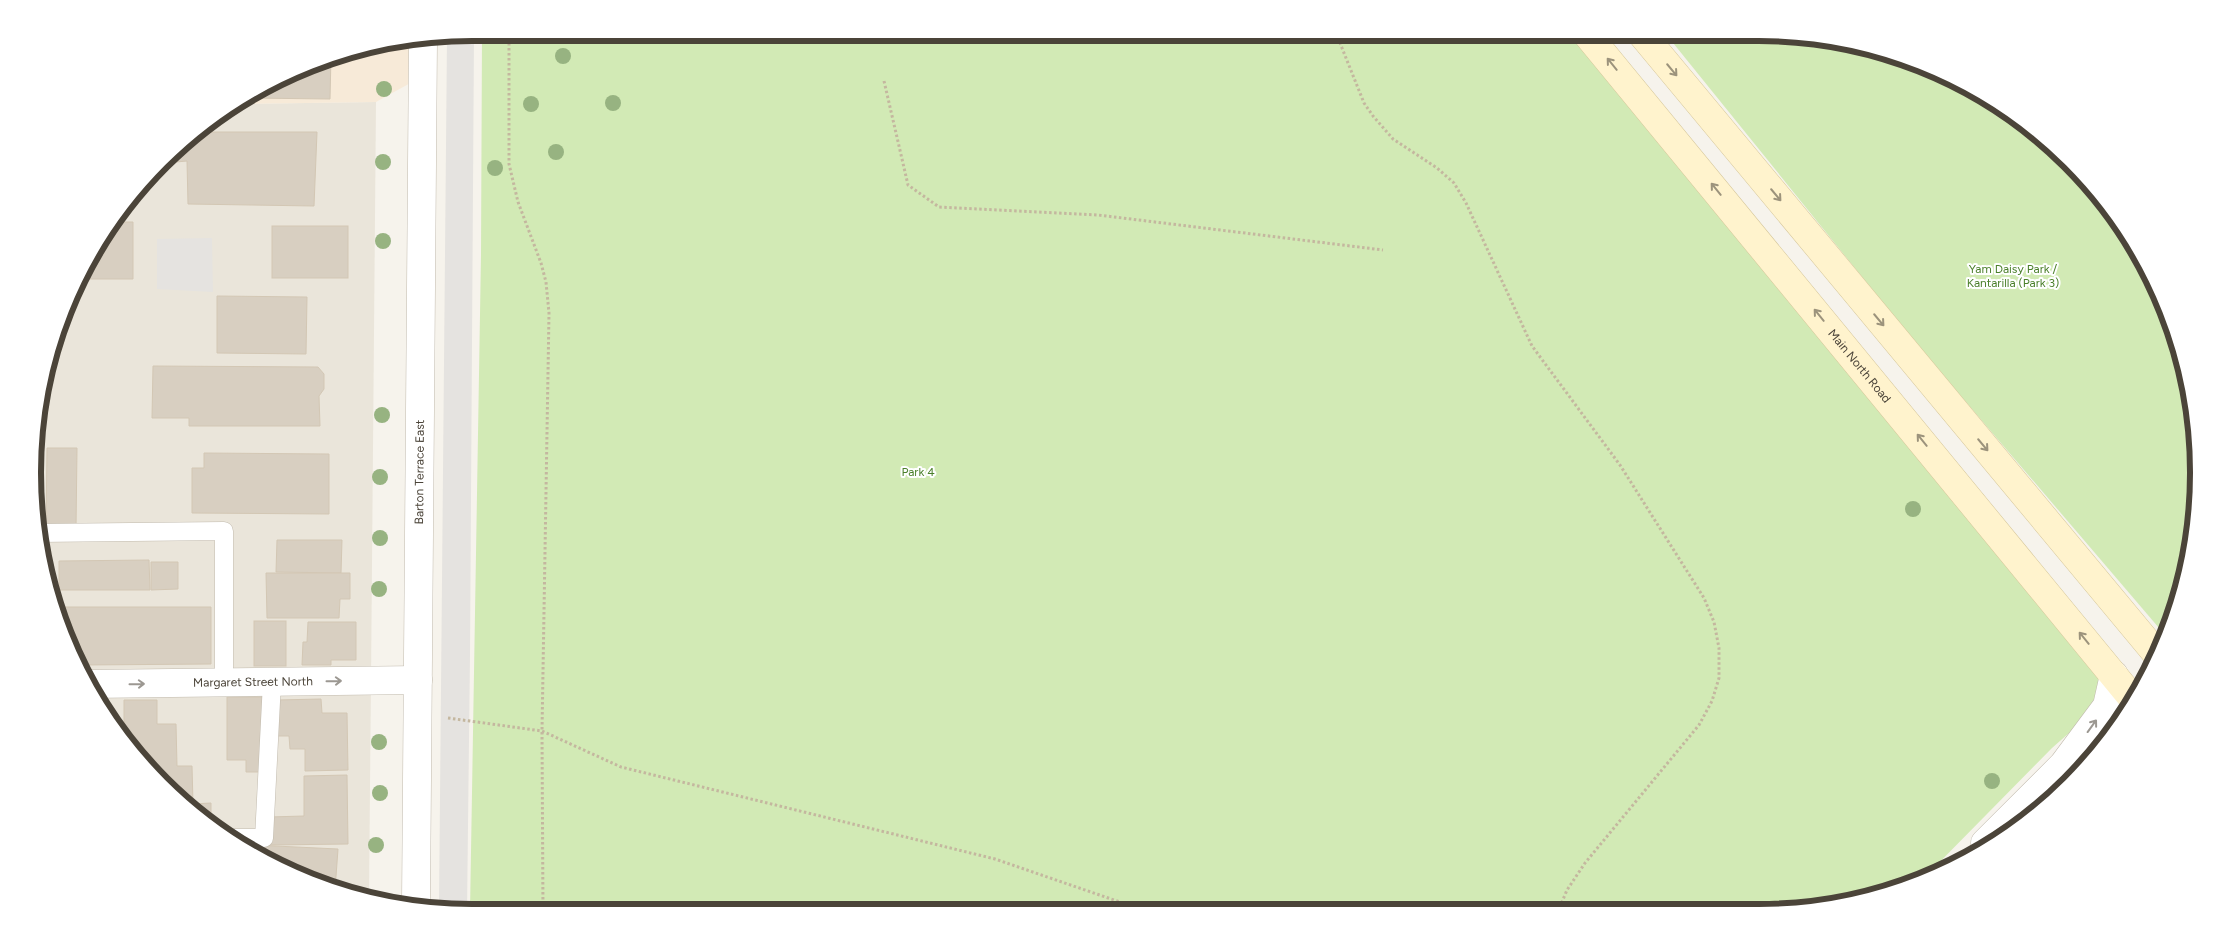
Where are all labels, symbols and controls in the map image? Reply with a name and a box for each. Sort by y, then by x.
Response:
one-way arrow [1607,58,1618,71]
one-way arrow [1666,63,1677,76]
one-way arrow [1710,183,1721,196]
one-way arrow [1770,188,1781,201]
park label: Yam Daisy Park / Kantarilla (Park 3) [1967,262,2059,290]
one-way arrow [1813,309,1824,322]
one-way arrow [1874,313,1885,326]
street label: Main North Road [1825,326,1894,406]
street label: Barton Terrace East [412,419,427,524]
one-way arrow [1917,434,1928,447]
one-way arrow [1978,438,1989,451]
park label: Park 4 [901,465,935,479]
one-way arrow [2078,632,2089,645]
street label: Margaret Street North [193,674,313,690]
one-way arrow [326,676,342,686]
one-way arrow [129,679,145,688]
one-way arrow [2087,719,2097,733]

